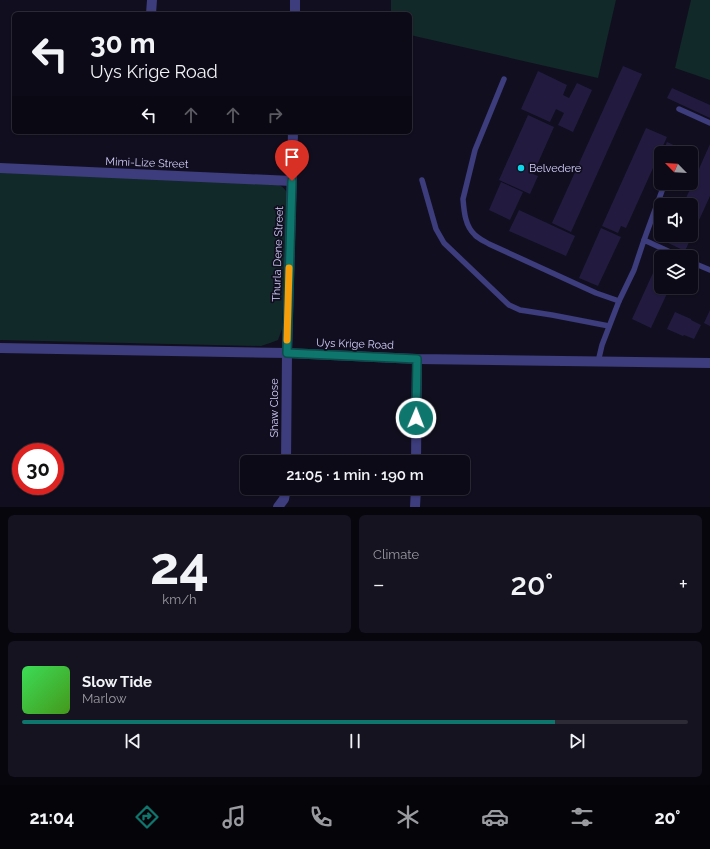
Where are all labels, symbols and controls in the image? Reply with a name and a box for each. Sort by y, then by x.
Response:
text: 30 m [90,27,156,60]
icon: left [24,28,76,80]
text: Uys Krige Road [90,61,218,82]
icon: left [138,104,160,126]
icon: ahead [180,104,202,126]
icon: ahead [222,104,244,126]
icon: right [264,104,286,126]
pin [275,140,309,181]
icon: arrive [281,146,303,168]
north arrow [654,146,698,190]
map controls [654,146,698,294]
street label: Mimi-Lize Street [105,155,189,171]
place label: Belvedere [529,162,582,175]
marker: Belvedere [516,163,526,173]
button: sound [654,198,698,242]
street label: Thurla Dene Street [270,206,286,302]
button: layers [654,250,698,294]
street label: Uys Krige Road [316,336,394,352]
street label: Shaw Close [268,378,281,438]
position arrow [395,397,437,439]
speed limit sign: 30 [12,443,64,495]
text: 21:05 · 1 min · 190 m [286,466,424,484]
text: 24 [150,535,209,596]
text: Climate [373,547,419,562]
text: 20° [511,567,553,602]
text: − [373,571,385,597]
text: + [679,571,688,597]
text: km/h [162,592,197,607]
text: Slow Tide [82,673,152,691]
text: Marlow [82,691,127,706]
icon: previous [122,730,144,752]
icon: pause [344,730,366,752]
icon: next [566,730,588,752]
icon: directions [133,803,161,831]
icon: music [220,803,248,831]
icon: phone [307,803,335,831]
icon: climate [394,803,422,831]
icon: car [481,803,509,831]
icon: filters [568,803,596,831]
text: 21:04 [29,807,74,828]
text: 20° [654,807,680,828]

